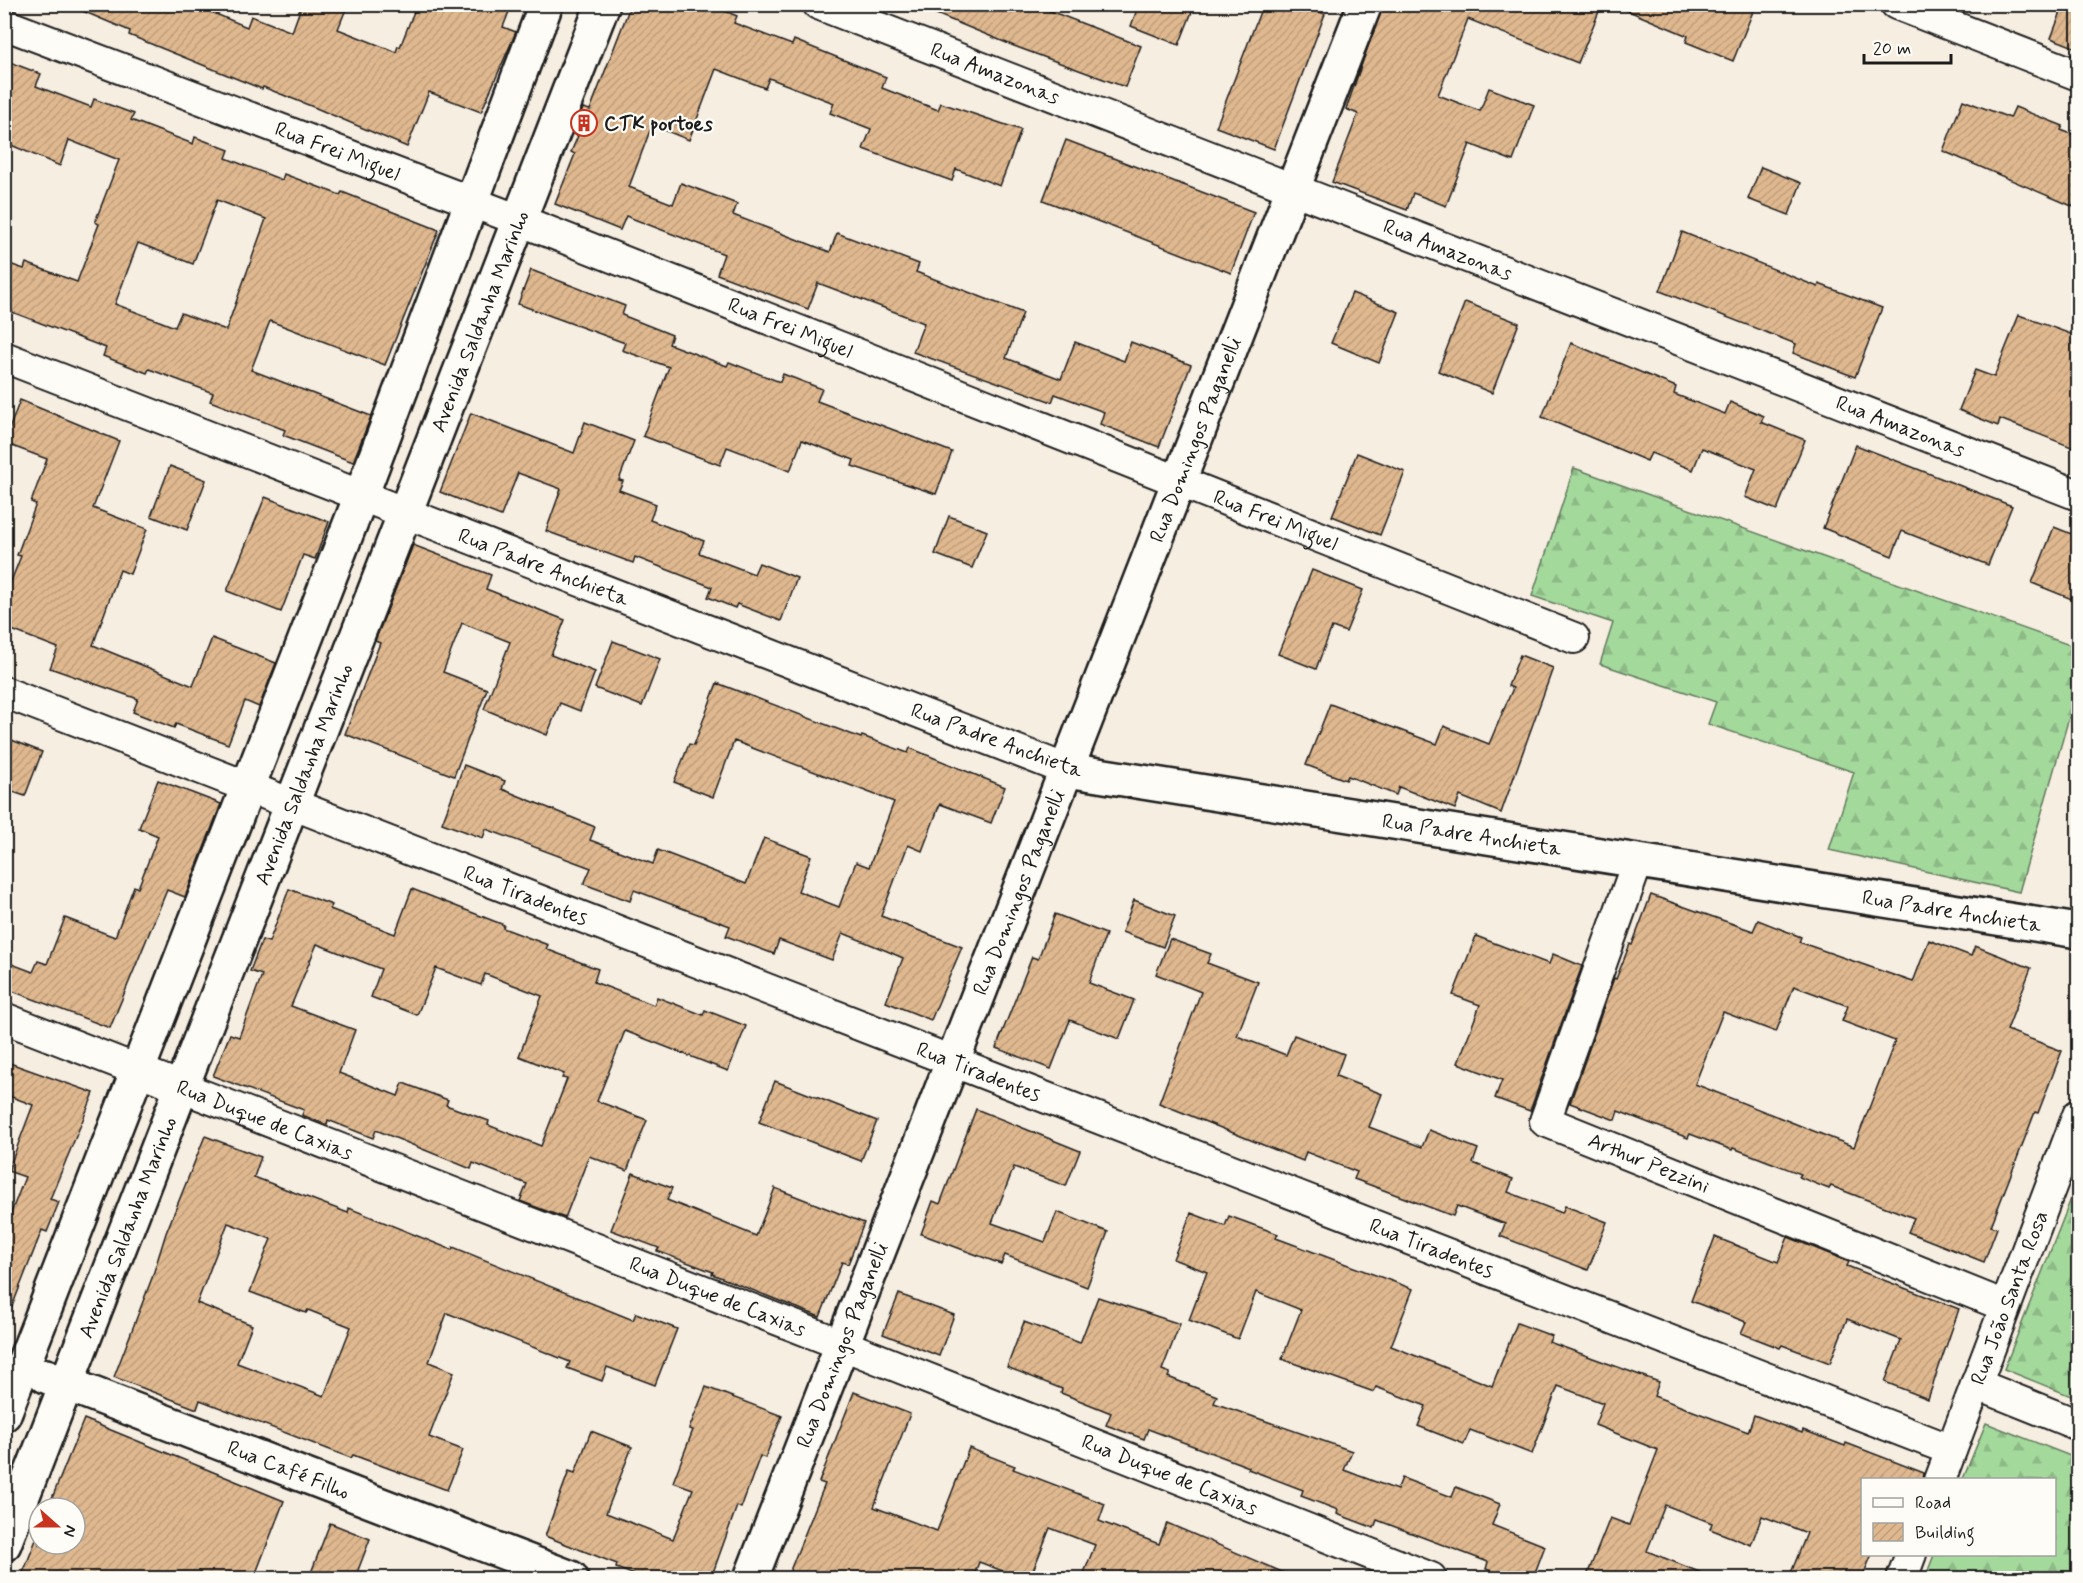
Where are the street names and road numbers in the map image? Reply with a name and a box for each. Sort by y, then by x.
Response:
street label: Rua Amazonas [926,36,1063,112]
street label: Rua Frei Miguel [271,115,404,188]
street label: Avenida Saldanha Marinho [425,207,536,436]
street label: Rua Amazonas [1379,213,1516,288]
street label: Rua Frei Miguel [724,291,856,366]
street label: Rua Domingos Paganelli [1143,333,1249,547]
street label: Rua Amazonas [1832,389,1969,465]
street label: Rua Frei Miguel [1209,483,1342,558]
street label: Rua Padre Anchieta [454,522,633,614]
street label: Avenida Saldanha Marinho [249,660,360,889]
street label: Rua Padre Anchieta [907,697,1087,785]
street label: Rua Domingos Paganelli [967,786,1072,999]
street label: Rua Padre Anchieta [1380,807,1564,864]
street label: Rua Tiradentes [459,859,592,933]
street label: Rua Padre Anchieta [1860,884,2044,940]
street label: Rua Tiradentes [912,1036,1045,1109]
street label: Rua Duque de Caxias [172,1074,357,1168]
street label: Avenida Saldanha Marinho [72,1113,184,1342]
street label: Arthur Pezzini [1584,1127,1714,1201]
street label: Rua João Santa Rosa [1964,1207,2056,1389]
street label: Rua Tiradentes [1365,1212,1498,1286]
street label: Rua Domingos Paganelli [790,1239,896,1452]
street label: Rua Duque de Caxias [625,1250,810,1344]
street label: Rua Duque de Caxias [1077,1428,1262,1523]
street label: Rua Café Filho [223,1434,353,1506]

